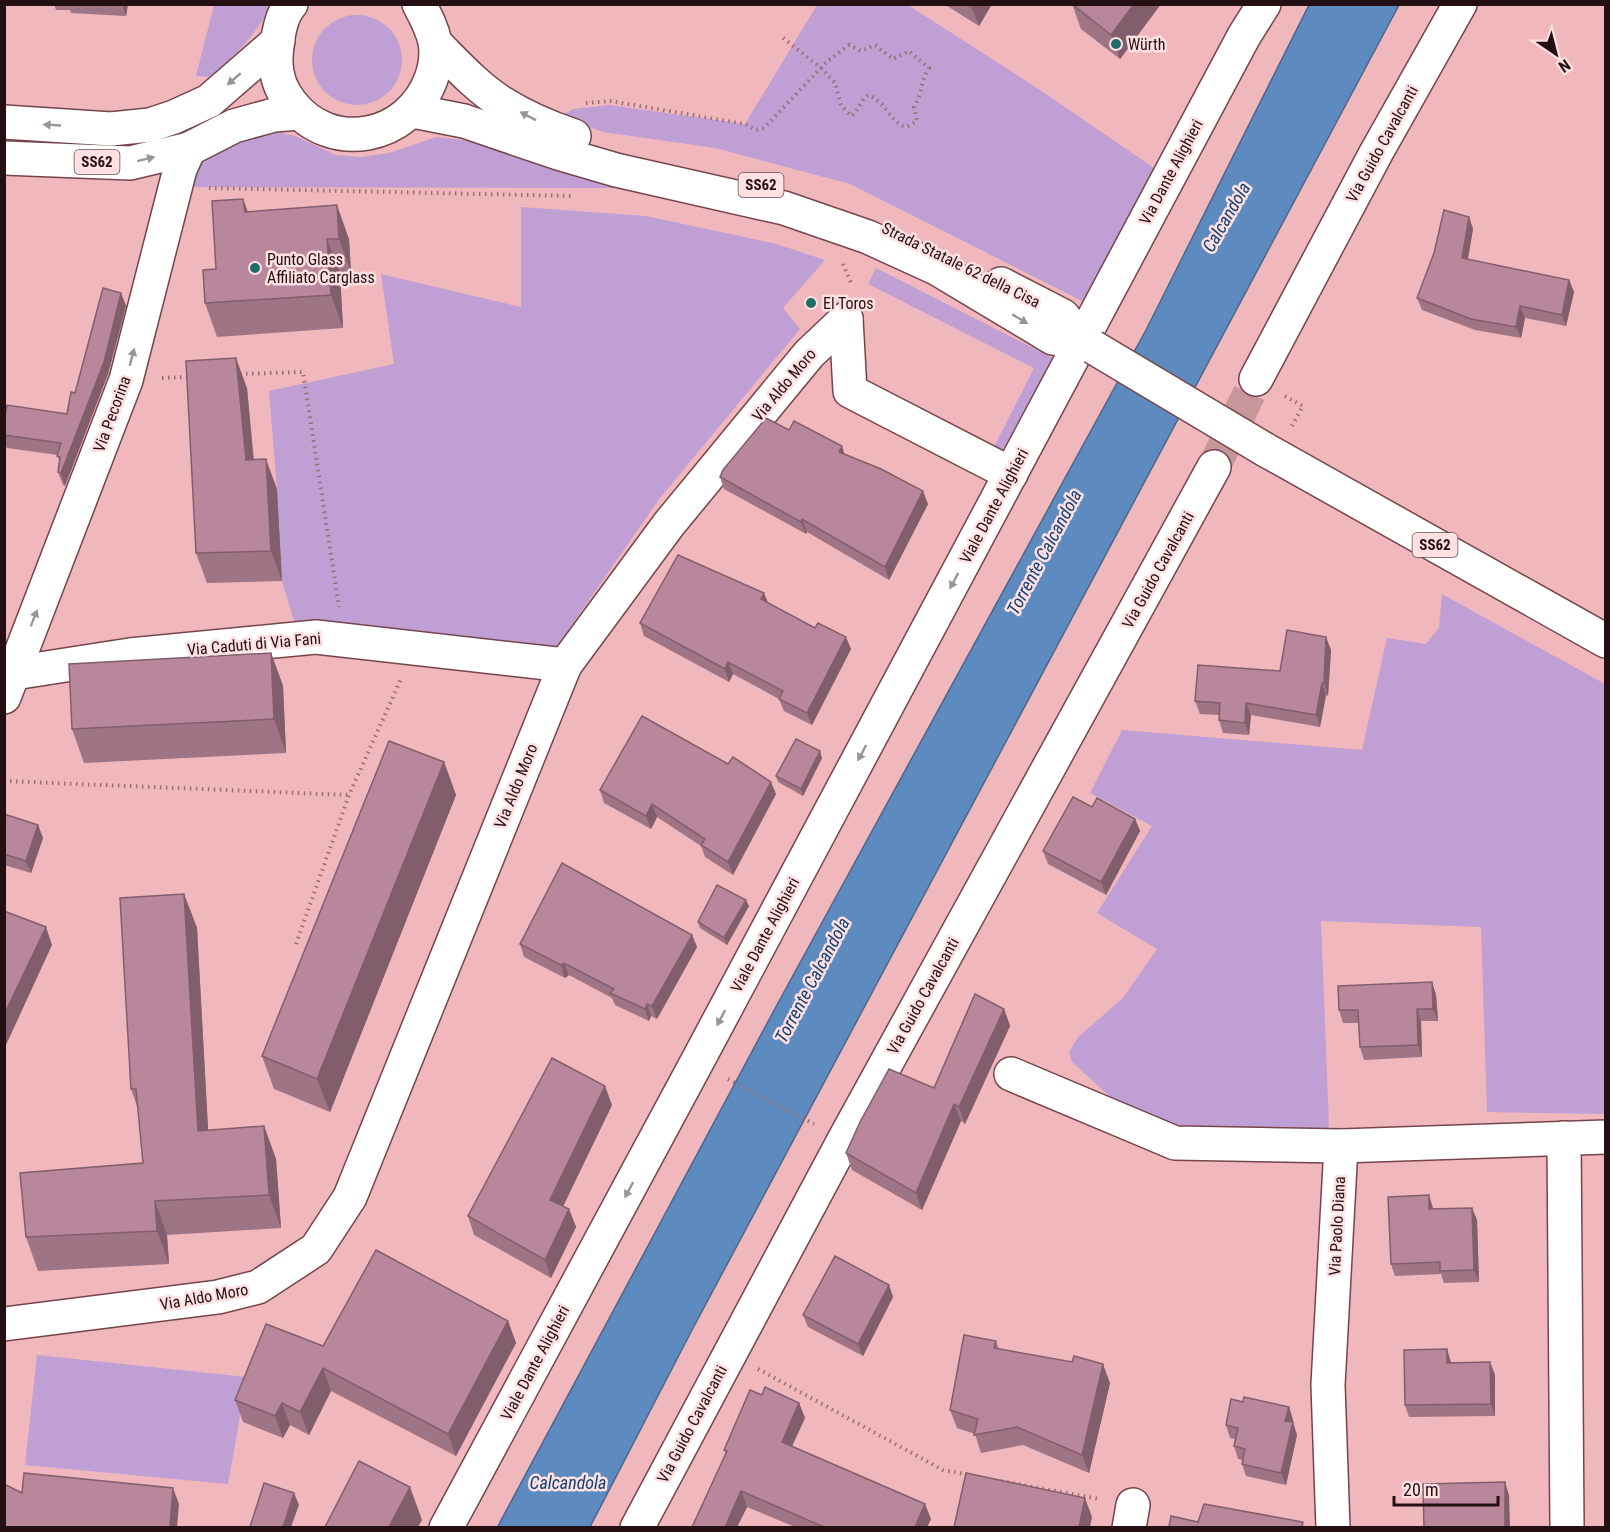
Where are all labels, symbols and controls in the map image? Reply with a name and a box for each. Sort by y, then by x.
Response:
north arrow [1526,24,1586,84]
place label: Würth [1128,35,1166,54]
marker: Würth [1109,37,1123,51]
text: N [1555,55,1574,76]
one-way arrow [227,72,242,85]
street label: Via Guido Cavalcanti [1342,82,1422,206]
one-way arrow [519,112,536,121]
street label: Via Dante Alighieri [1135,116,1207,228]
one-way arrow [43,121,62,130]
road number: SS62 [74,150,120,174]
one-way arrow [137,154,156,164]
road number: SS62 [738,173,783,197]
water label: Calcandola [1198,178,1254,256]
street label: Strada Statale 62 della Cisa [879,218,1043,312]
place label: Punto Glass Affiliato Carglass [267,250,375,287]
marker: Punto Glass Affiliato Carglass [248,261,262,275]
place label: El Toros [823,294,874,313]
marker: El Toros [804,296,818,310]
one-way arrow [1012,314,1029,324]
street label: Via Aldo Moro [748,345,820,425]
one-way arrow [128,348,137,366]
street label: Via Pecorina [89,373,135,455]
street label: Viale Dante Alighieri [956,445,1032,567]
water label: Torrente Calcandola [1002,486,1086,618]
street label: Via Guido Cavalcanti [1118,508,1198,632]
road number: SS62 [1412,533,1458,557]
one-way arrow [949,573,959,590]
one-way arrow [30,609,40,627]
street label: Via Caduti di Via Fani [186,629,322,659]
street label: Via Aldo Moro [490,741,542,831]
one-way arrow [857,745,867,762]
street label: Viale Dante Alighieri [727,874,803,996]
water label: Torrente Calcandola [770,914,854,1046]
street label: Via Guido Cavalcanti [883,934,963,1058]
one-way arrow [716,1010,726,1027]
street label: Via Paolo Diana [1325,1176,1349,1276]
one-way arrow [624,1181,634,1198]
street label: Via Aldo Moro [158,1280,250,1314]
street label: Viale Dante Alighieri [497,1302,573,1424]
street label: Via Guido Cavalcanti [653,1362,731,1486]
scale bar [1394,1469,1498,1507]
water label: Calcandola [530,1472,606,1493]
text: 20 m [1403,1479,1438,1500]

